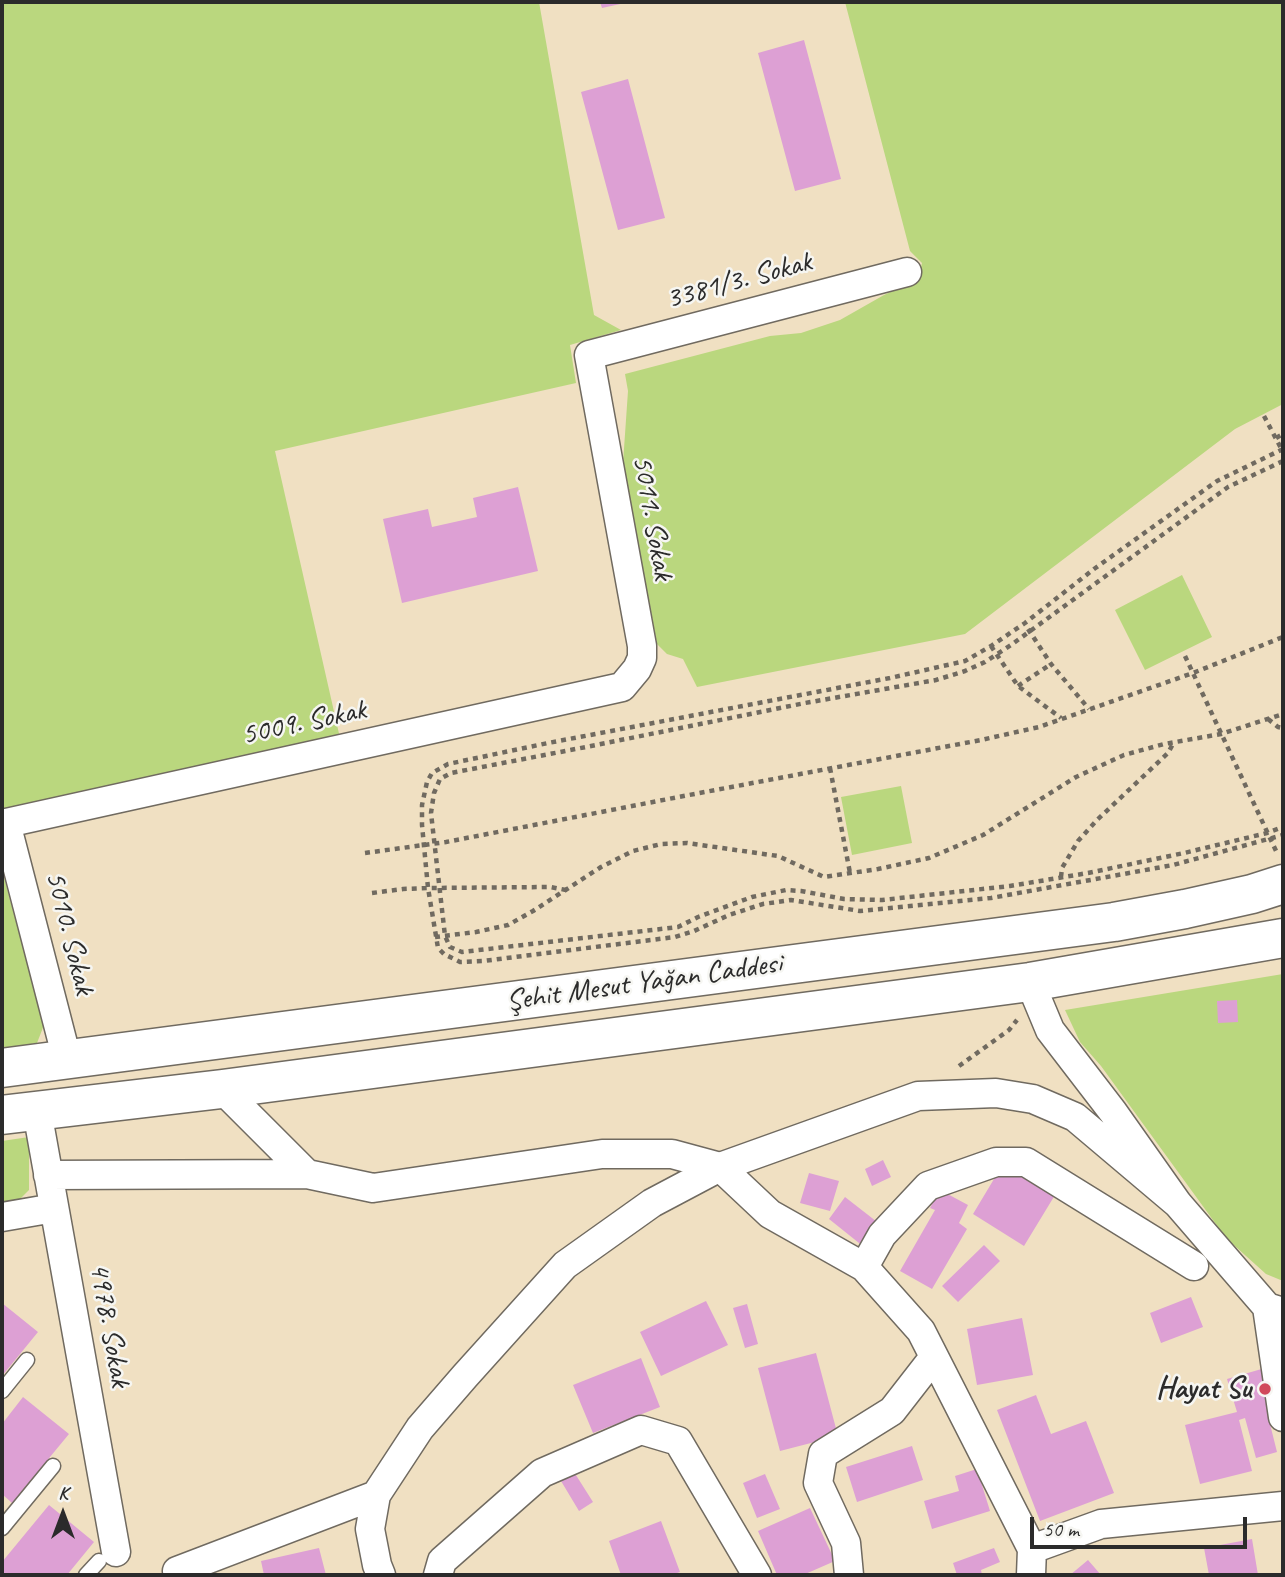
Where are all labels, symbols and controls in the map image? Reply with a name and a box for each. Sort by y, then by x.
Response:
street label: 3381/3. Sokak [662,244,816,318]
street label: 5011. Sokak [623,453,681,583]
street label: 5009. Sokak [239,692,369,754]
street label: 5010. Sokak [36,868,102,998]
street label: Şehit Mesut Yağan Caddesi [504,946,784,1020]
street label: 4978. Sokak [80,1260,138,1390]
place label: Hayat Su [1156,1371,1251,1407]
marker: Hayat Su [1257,1381,1273,1397]
north arrow [28,1479,98,1549]
text: K [58,1481,68,1505]
scale bar [1033,1504,1250,1548]
text: 50 m [1043,1516,1079,1542]

